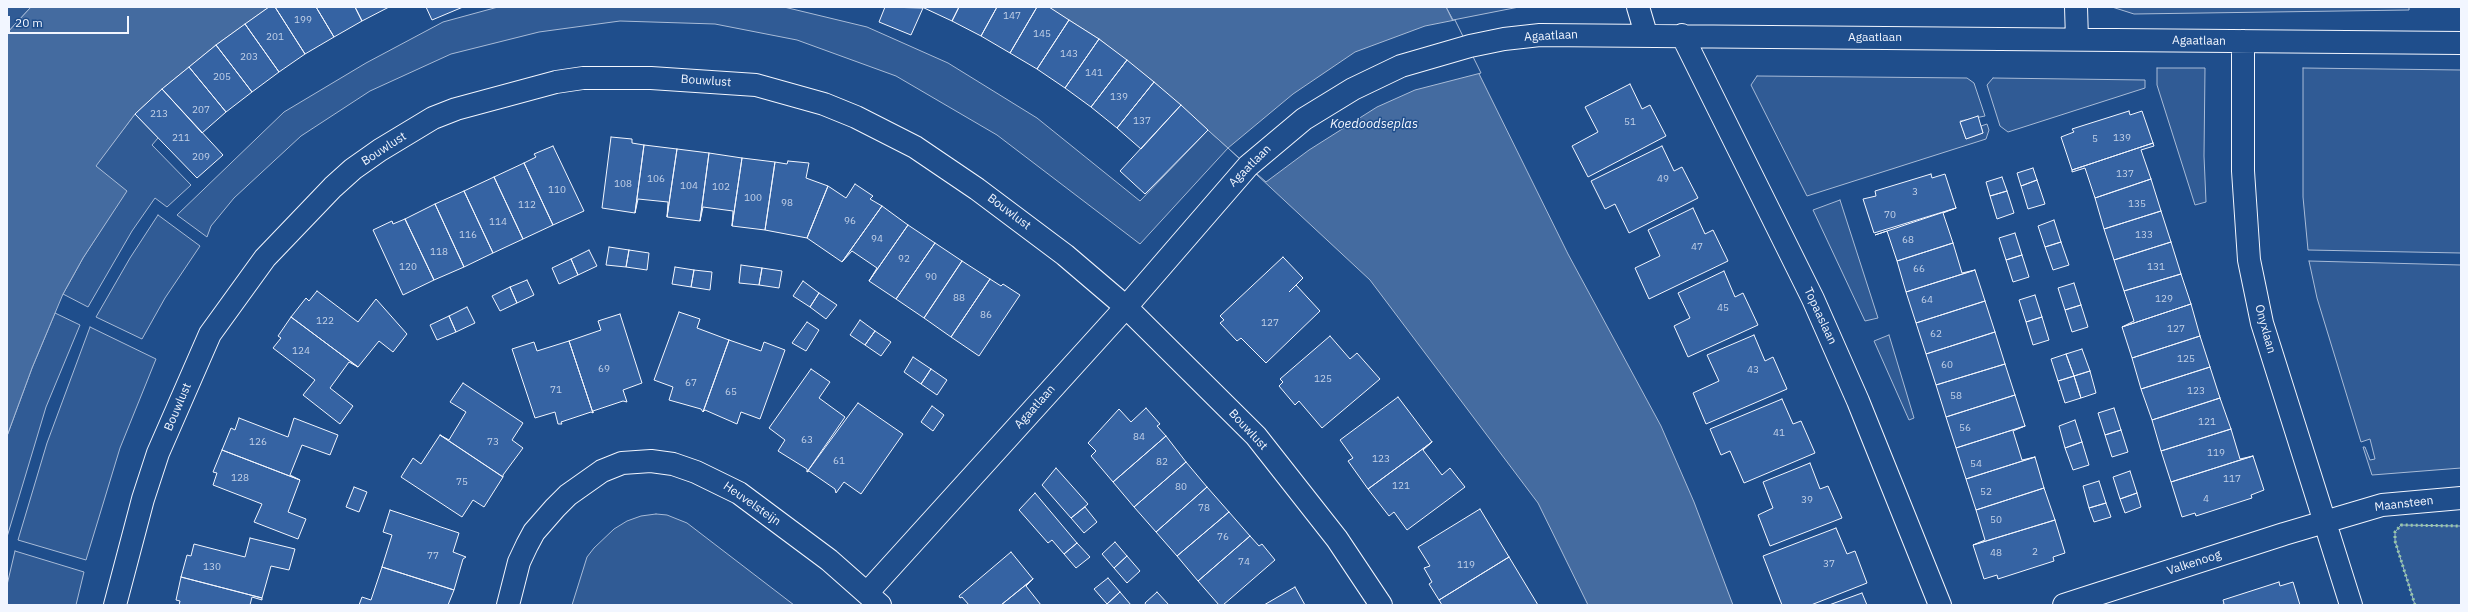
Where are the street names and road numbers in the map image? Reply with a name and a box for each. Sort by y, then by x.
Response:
street label: Agaatlaan [1524,27,1578,45]
street label: Agaatlaan [1848,31,1902,45]
street label: Agaatlaan [2172,33,2226,49]
street label: Bouwlust [680,72,732,90]
street label: Bouwlust [359,129,409,169]
street label: Agaatlaan [1226,142,1274,190]
street label: Bouwlust [984,191,1034,233]
street label: Topaaslaan [1801,285,1839,347]
street label: Onyxlaan [2252,303,2278,355]
street label: Bouwlust [161,381,195,433]
street label: Agaatlaan [1012,382,1058,432]
street label: Bouwlust [1225,407,1271,453]
street label: Heuvelsteijn [720,479,784,529]
street label: Maansteen [2374,493,2434,515]
street label: Valkenoog [2165,548,2223,578]

